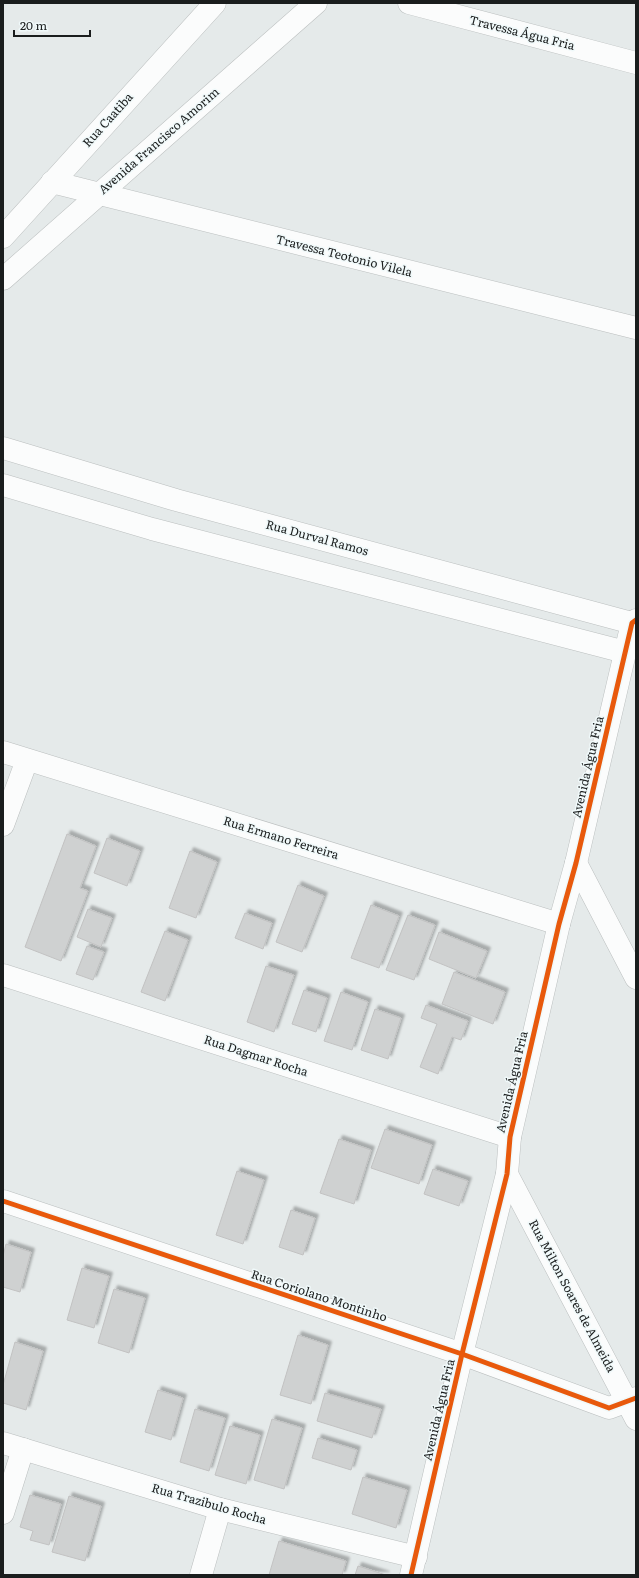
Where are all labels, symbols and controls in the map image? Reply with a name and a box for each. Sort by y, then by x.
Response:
street label: Travessa Água Fria [468,10,577,54]
scale bar [14,12,90,38]
text: 20 m [20,16,47,34]
street label: Avenida Francisco Amorim [94,82,223,198]
street label: Rua Caatiba [78,88,137,151]
street label: Travessa Teotonio Vilela [274,229,415,281]
street label: Rua Durval Ramos [264,515,371,560]
street label: Avenida Água Fria [567,714,608,820]
street label: Rua Ermano Ferreira [221,811,342,863]
street label: Avenida Água Fria [491,1029,532,1135]
street label: Rua Dagmar Rocha [202,1030,311,1081]
street label: Rua Milton Soares de Almeida [525,1216,621,1376]
street label: Rua Coriolano Montinho [249,1265,390,1326]
street label: Avenida Água Fria [418,1357,459,1463]
street label: Rua Trazibulo Rocha [150,1478,269,1528]

